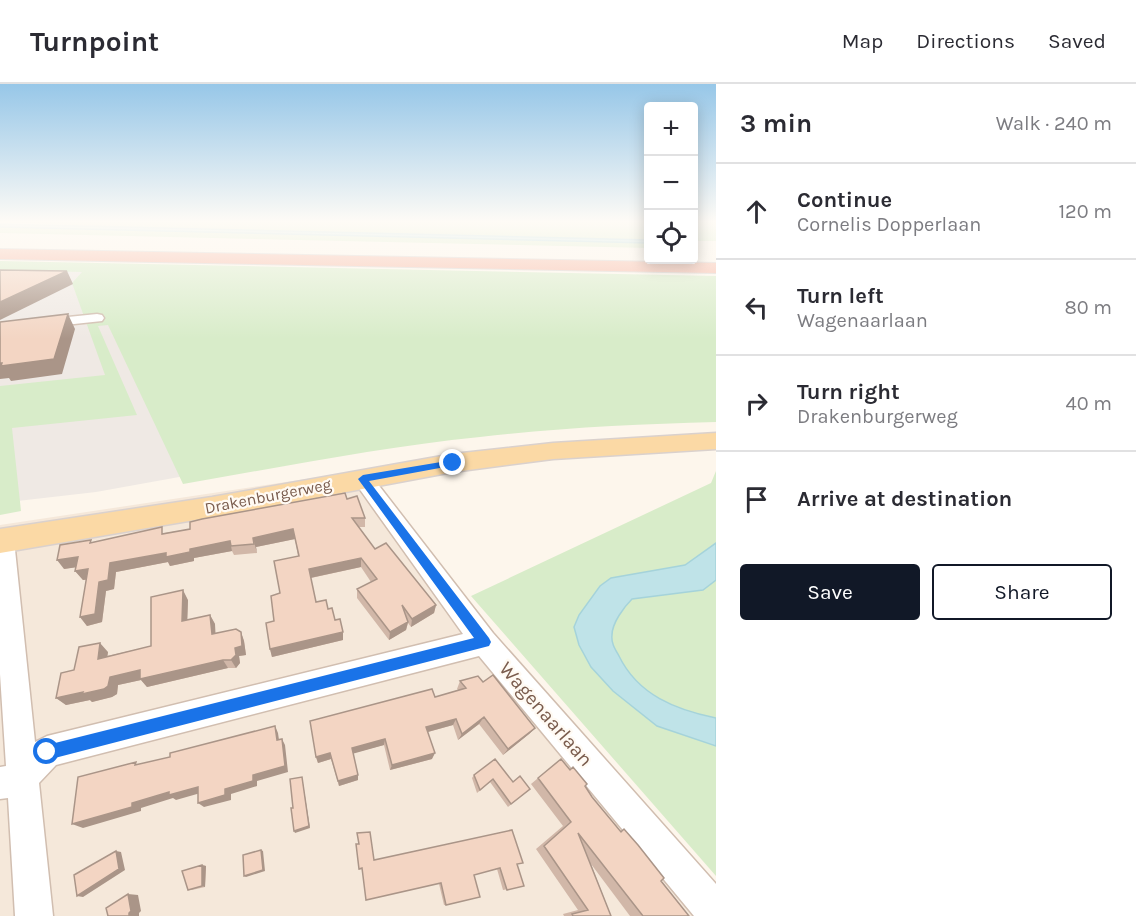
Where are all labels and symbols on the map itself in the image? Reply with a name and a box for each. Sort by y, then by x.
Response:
route end [439,449,465,475]
street label: Drakenburgerweg [203,474,333,518]
street label: Wagenaarlaan [494,657,598,771]
route start [33,738,59,764]

